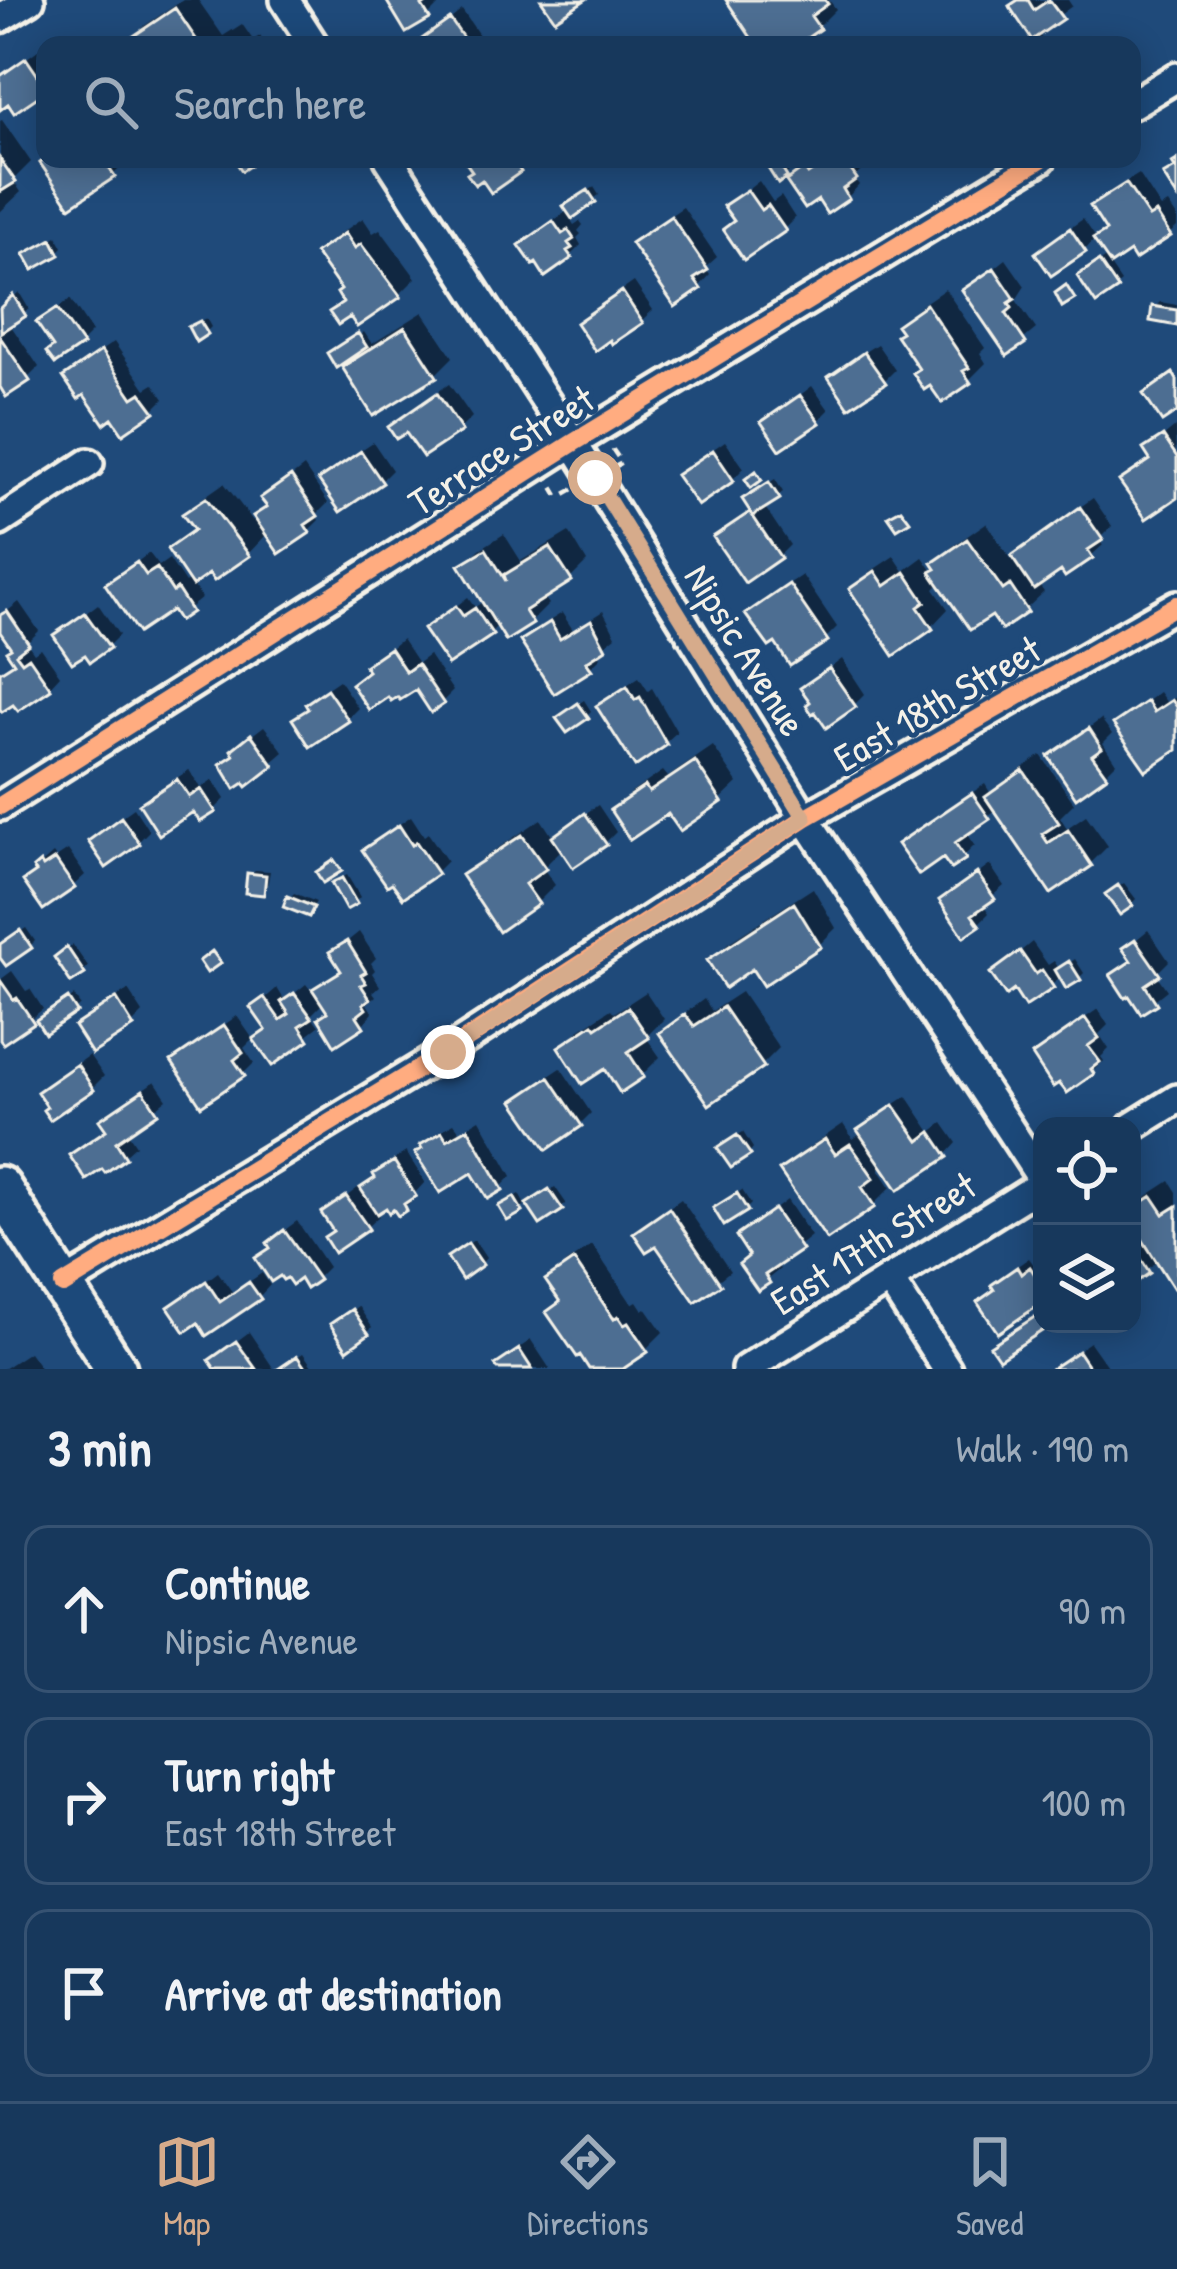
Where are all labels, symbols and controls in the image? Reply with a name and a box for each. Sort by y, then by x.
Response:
search box [36,36,1141,168]
icon: search [78,69,144,135]
text: Search here [174,72,366,133]
street label: Terrace Street [398,371,604,528]
route start [568,451,622,505]
street label: Nipsic Avenue [673,554,820,746]
street label: East 18th Street [824,622,1050,783]
route end [421,1025,475,1079]
map controls [1033,1117,1141,1333]
button: locate [1033,1117,1141,1225]
street label: East 17th Street [760,1158,986,1327]
button: layers [1033,1225,1141,1333]
text: 3 min [48,1413,152,1482]
text: Walk · 190 m [956,1421,1129,1474]
text: Continue [165,1552,310,1613]
icon: ahead [51,1576,117,1642]
text: 90 m [1059,1583,1126,1636]
text: Nipsic Avenue [165,1613,358,1666]
text: Turn right [165,1744,334,1805]
icon: right [51,1768,117,1834]
text: 100 m [1041,1775,1126,1828]
text: East 18th Street [165,1805,396,1858]
icon: arrive [51,1960,117,2026]
text: Arrive at destination [165,1963,502,2024]
tab: Map [154,2129,220,2245]
tab: Directions [527,2129,649,2245]
tab: Saved [956,2129,1023,2245]

